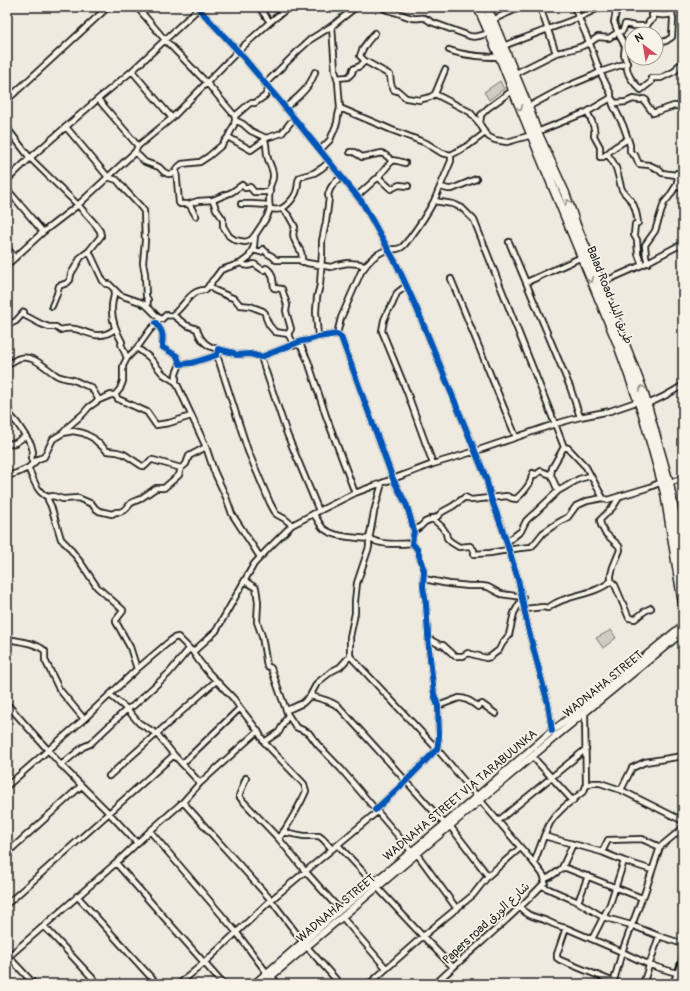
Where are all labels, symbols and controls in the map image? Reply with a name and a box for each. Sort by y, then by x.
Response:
north arrow [624,26,664,66]
text: N [633,30,646,45]
one-way arrow [515,103,523,111]
one-way arrow [564,199,573,206]
street label: Balad Road طريق البلد [583,244,636,346]
one-way arrow [587,276,595,283]
one-way arrow [638,384,646,391]
street label: WADNAHA STREET [560,647,647,721]
street label: WADNAHA STREET VIA TARABUUNKA [380,726,541,864]
street label: WADNAHA STREET [294,871,379,946]
street label: Papers road شارع الورق [440,879,534,968]

